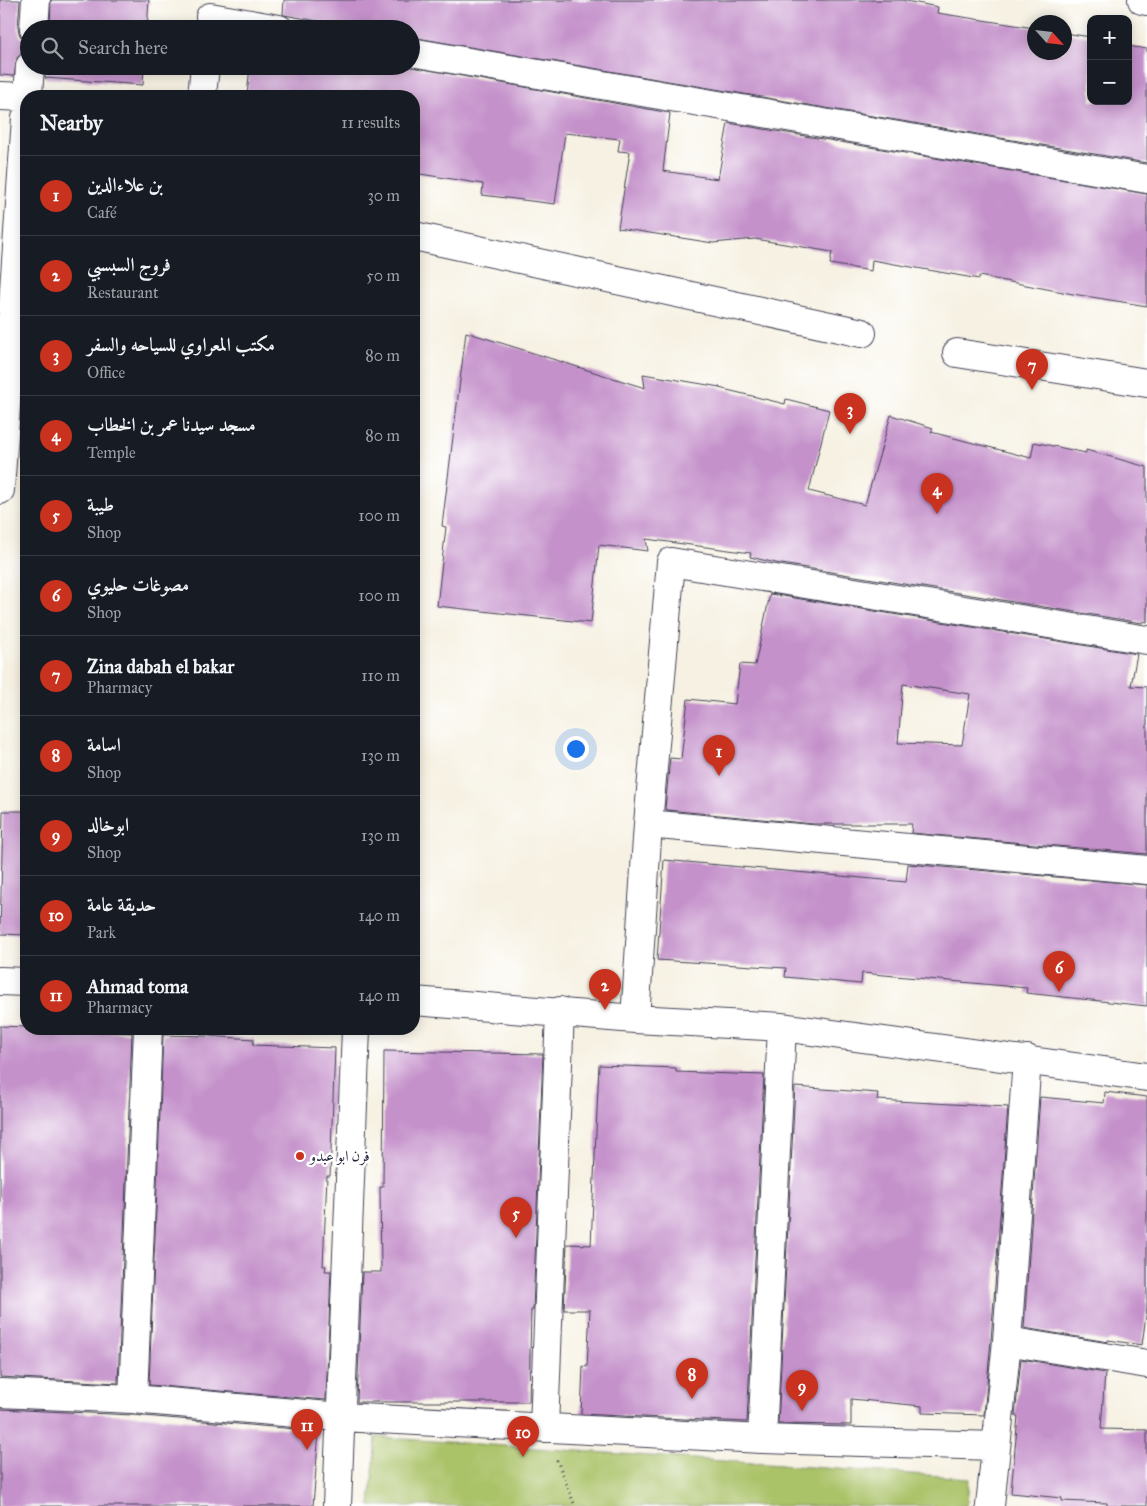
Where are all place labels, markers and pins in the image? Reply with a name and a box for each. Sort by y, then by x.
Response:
pin: 7 [1016,349,1048,390]
pin: 3 [834,393,866,434]
pin: 4 [921,473,953,514]
pin: 1 [703,735,735,776]
pin: 6 [1043,951,1075,992]
pin: 2 [589,969,621,1010]
place label: فرن ابو عبدو [308,1147,370,1166]
marker: فرن ابو عبدو [294,1150,306,1162]
pin: 5 [500,1197,532,1238]
pin: 8 [676,1358,708,1399]
pin: 9 [786,1370,818,1411]
pin: 11 [291,1409,323,1450]
pin: 10 [507,1416,539,1457]

